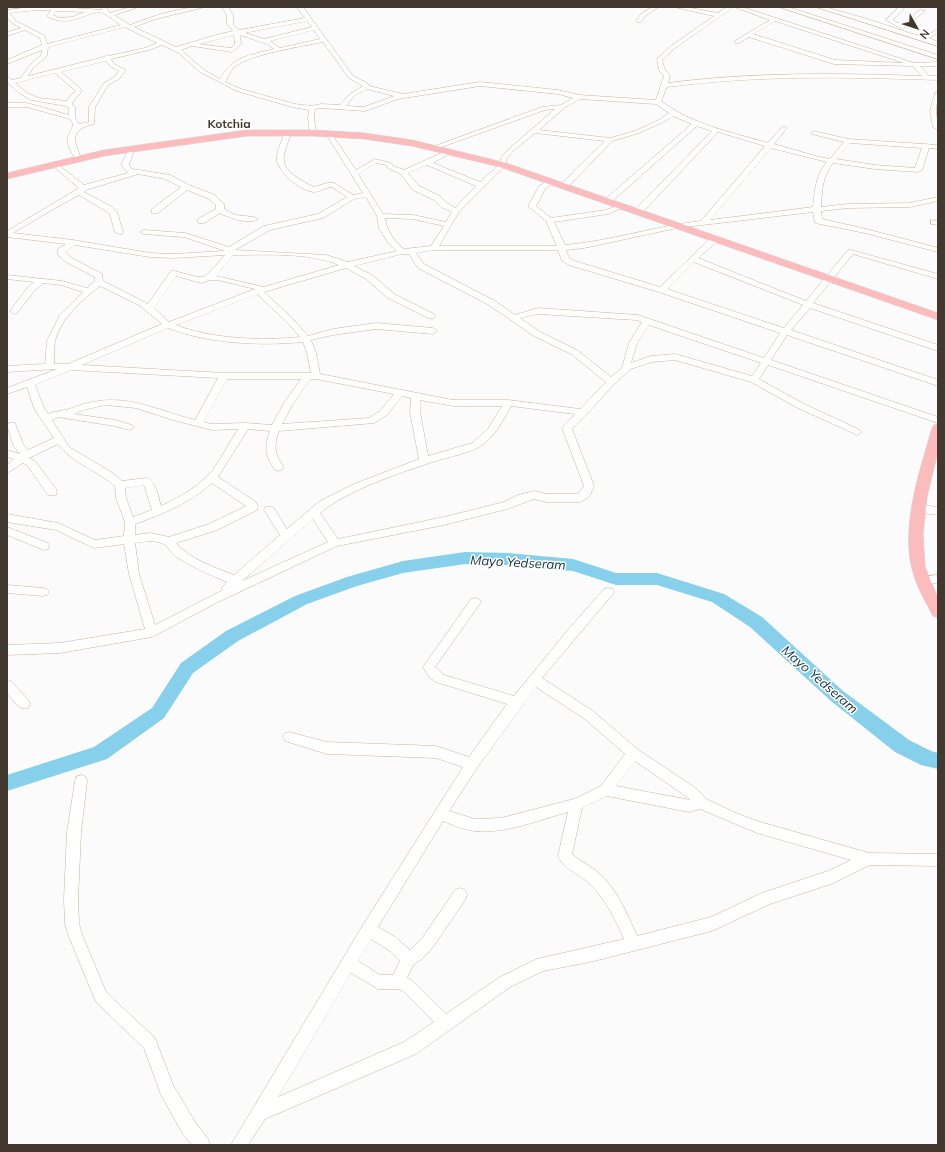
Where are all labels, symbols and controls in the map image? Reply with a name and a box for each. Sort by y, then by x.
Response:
north arrow [897,8,937,48]
text: N [917,27,933,42]
district label: Kotchia [207,116,251,131]
water label: Mayo Yedseram [470,552,566,572]
water label: Mayo Yedseram [779,642,861,716]

